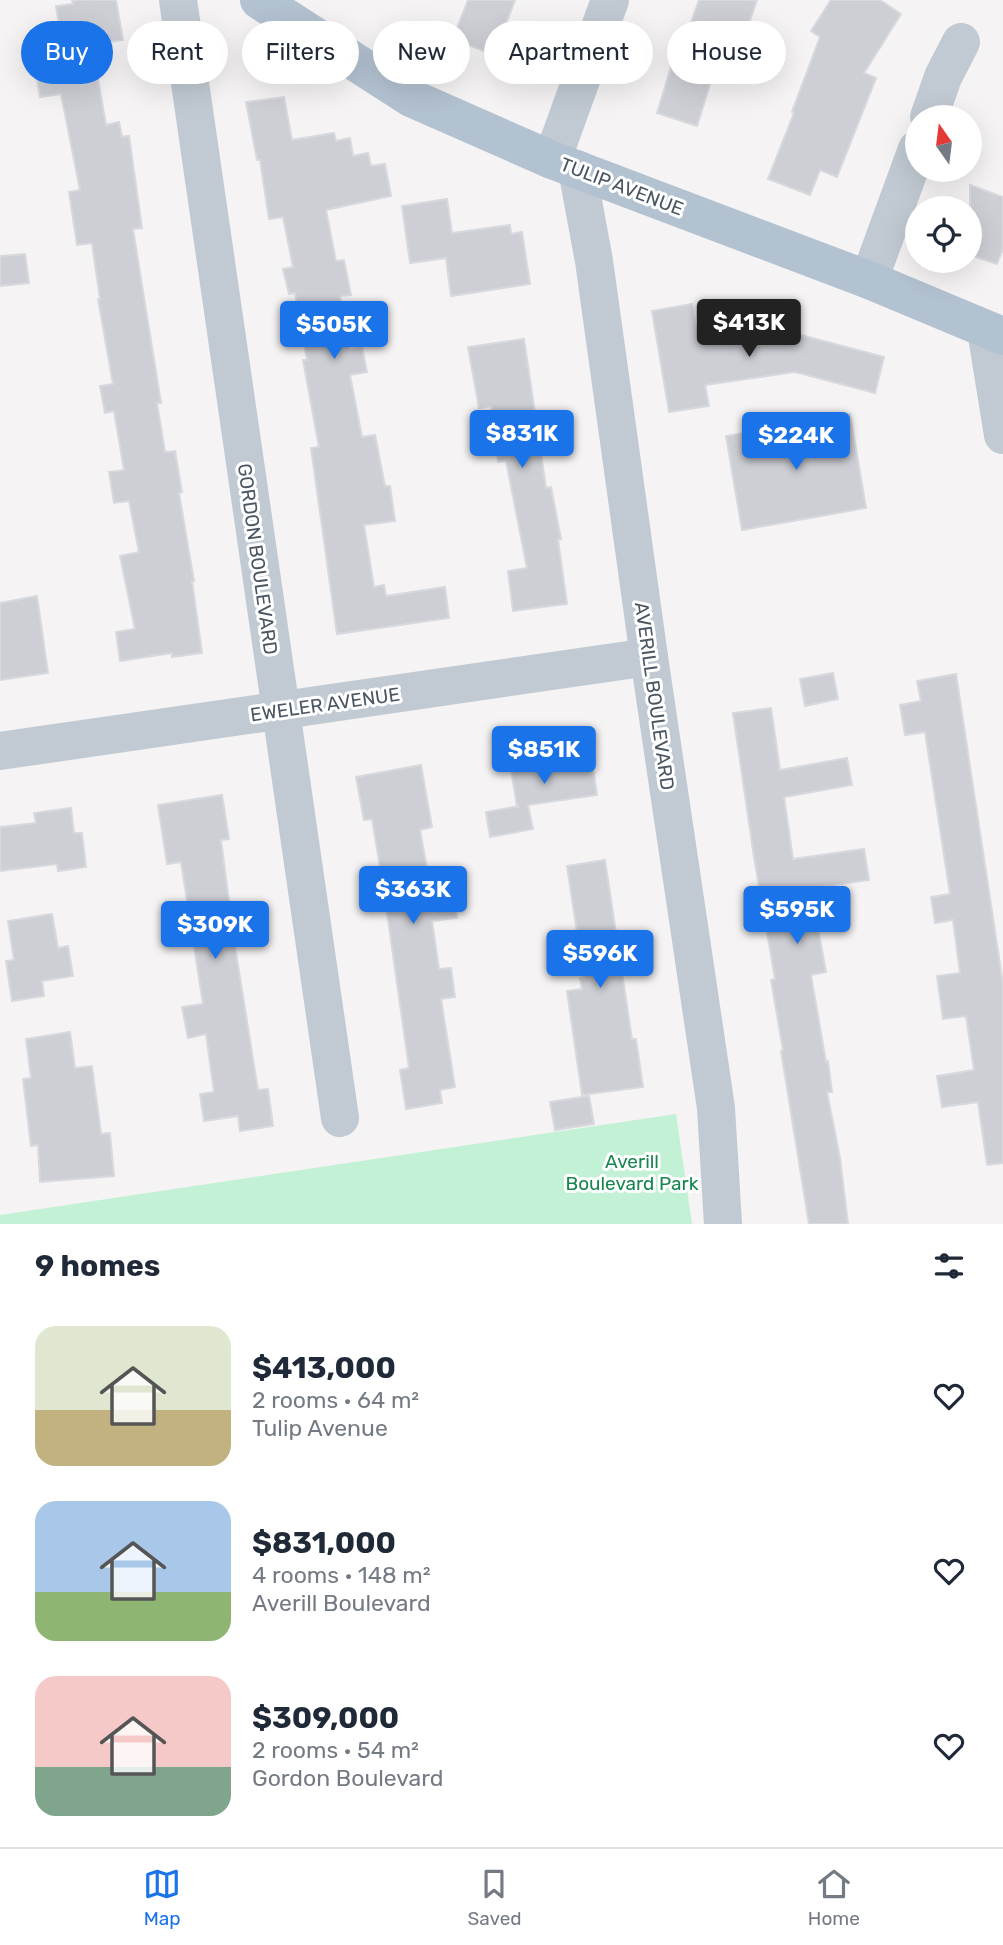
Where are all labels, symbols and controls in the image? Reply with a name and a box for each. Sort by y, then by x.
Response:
chip: Buy [21,21,113,84]
chip: Rent [127,21,228,84]
chip: Filters [242,21,359,84]
chip: New [373,21,470,84]
chip: Apartment [484,21,653,84]
chip: House [667,21,786,84]
north arrow [905,105,982,182]
map controls [905,105,982,273]
street label: TULIP AVENUE [557,152,687,220]
button: locate [905,196,982,273]
pin: $413K [700,300,798,359]
pin: $505K [285,302,383,361]
text: $413K [713,308,785,336]
text: $505K [296,310,372,338]
pin: $831K [473,410,571,470]
pin: $224K [747,412,845,472]
text: $831K [486,419,558,447]
text: $224K [758,421,834,449]
street label: GORDON BOULEVARD [233,462,282,656]
street label: AVERILL BOULEVARD [630,601,679,792]
street label: EWELER AVENUE [249,683,401,726]
pin: $851K [495,726,593,786]
text: $851K [508,735,580,763]
pin: $363K [364,866,462,926]
text: $363K [375,875,451,903]
pin: $595K [748,886,846,946]
text: $595K [759,895,835,923]
pin: $309K [166,902,264,961]
text: $309K [177,910,253,938]
pin: $596K [551,930,649,990]
text: $596K [562,939,638,967]
park label: Averill Boulevard Park [565,1150,699,1195]
icon: filters [930,1247,968,1285]
text: 9 homes [35,1248,160,1284]
text: $413,000 [252,1350,396,1386]
icon: home [91,1354,175,1438]
icon: heart [930,1377,968,1415]
text: 2 rooms · 64 m² [252,1386,419,1414]
text: Tulip Avenue [252,1414,388,1442]
text: $831,000 [252,1525,396,1561]
icon: home [91,1529,175,1613]
icon: heart [930,1552,968,1590]
text: 4 rooms · 148 m² [252,1561,431,1589]
text: Averill Boulevard [252,1589,431,1617]
text: $309,000 [252,1700,399,1736]
icon: home [91,1704,175,1788]
icon: heart [930,1727,968,1765]
text: 2 rooms · 54 m² [252,1736,419,1764]
text: Gordon Boulevard [252,1764,443,1792]
tab: Map [143,1865,181,1930]
tab: Saved [467,1865,522,1930]
tab: Home [808,1865,860,1930]

